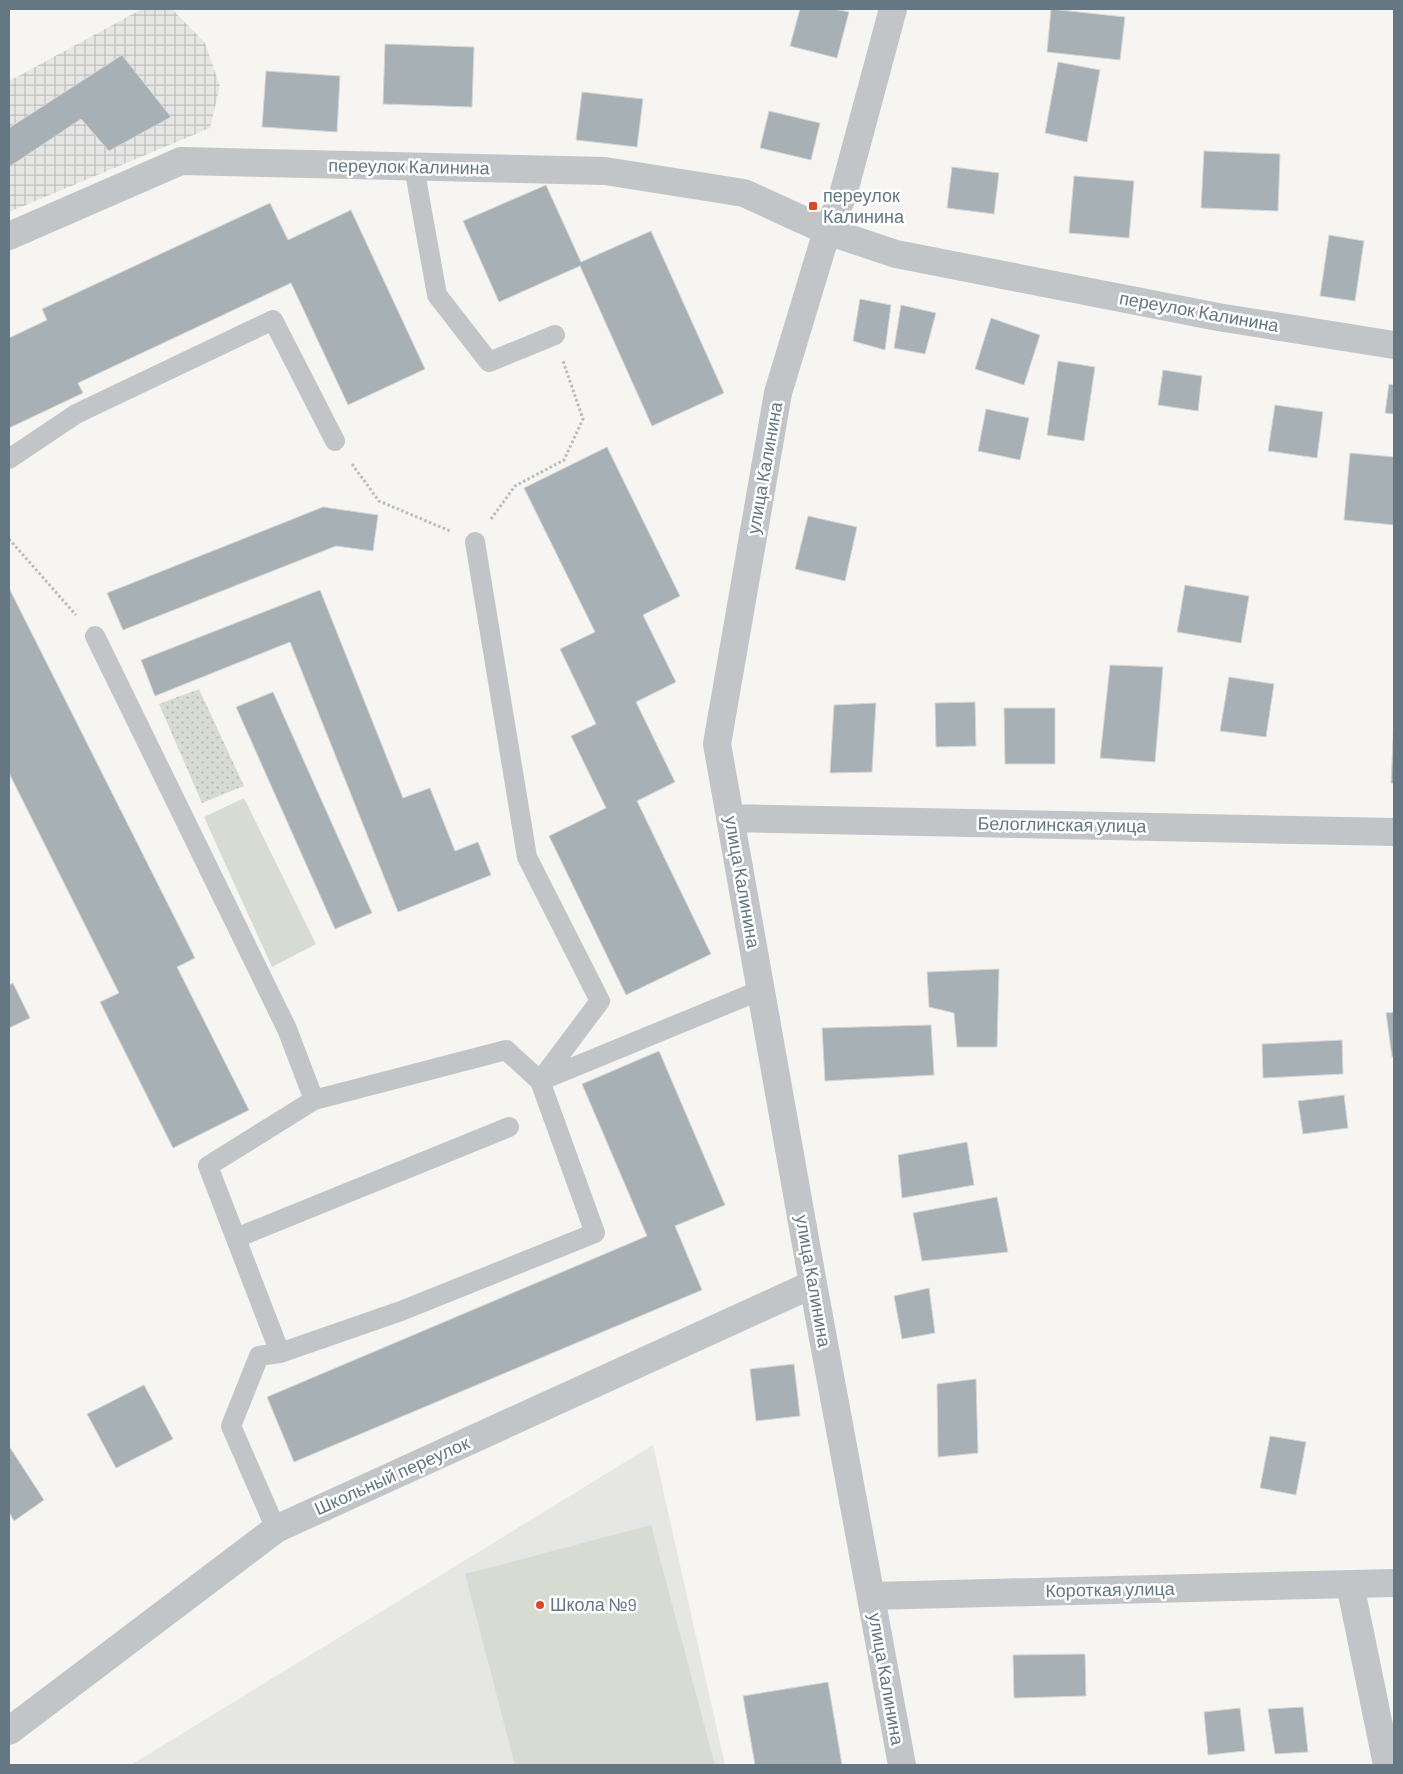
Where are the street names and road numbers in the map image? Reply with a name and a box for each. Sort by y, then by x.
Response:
street label: переулок Калинина [328,154,491,178]
street label: переулок Калинина [1118,286,1282,336]
street label: улица Калинина [742,399,787,536]
street label: Белоглинская улица [977,812,1148,836]
street label: улица Калинина [721,814,766,951]
street label: улица Калинина [792,1213,837,1350]
street label: Школьный переулок [311,1431,473,1519]
street label: Короткая улица [1045,1577,1176,1601]
street label: улица Калинина [865,1611,910,1748]

